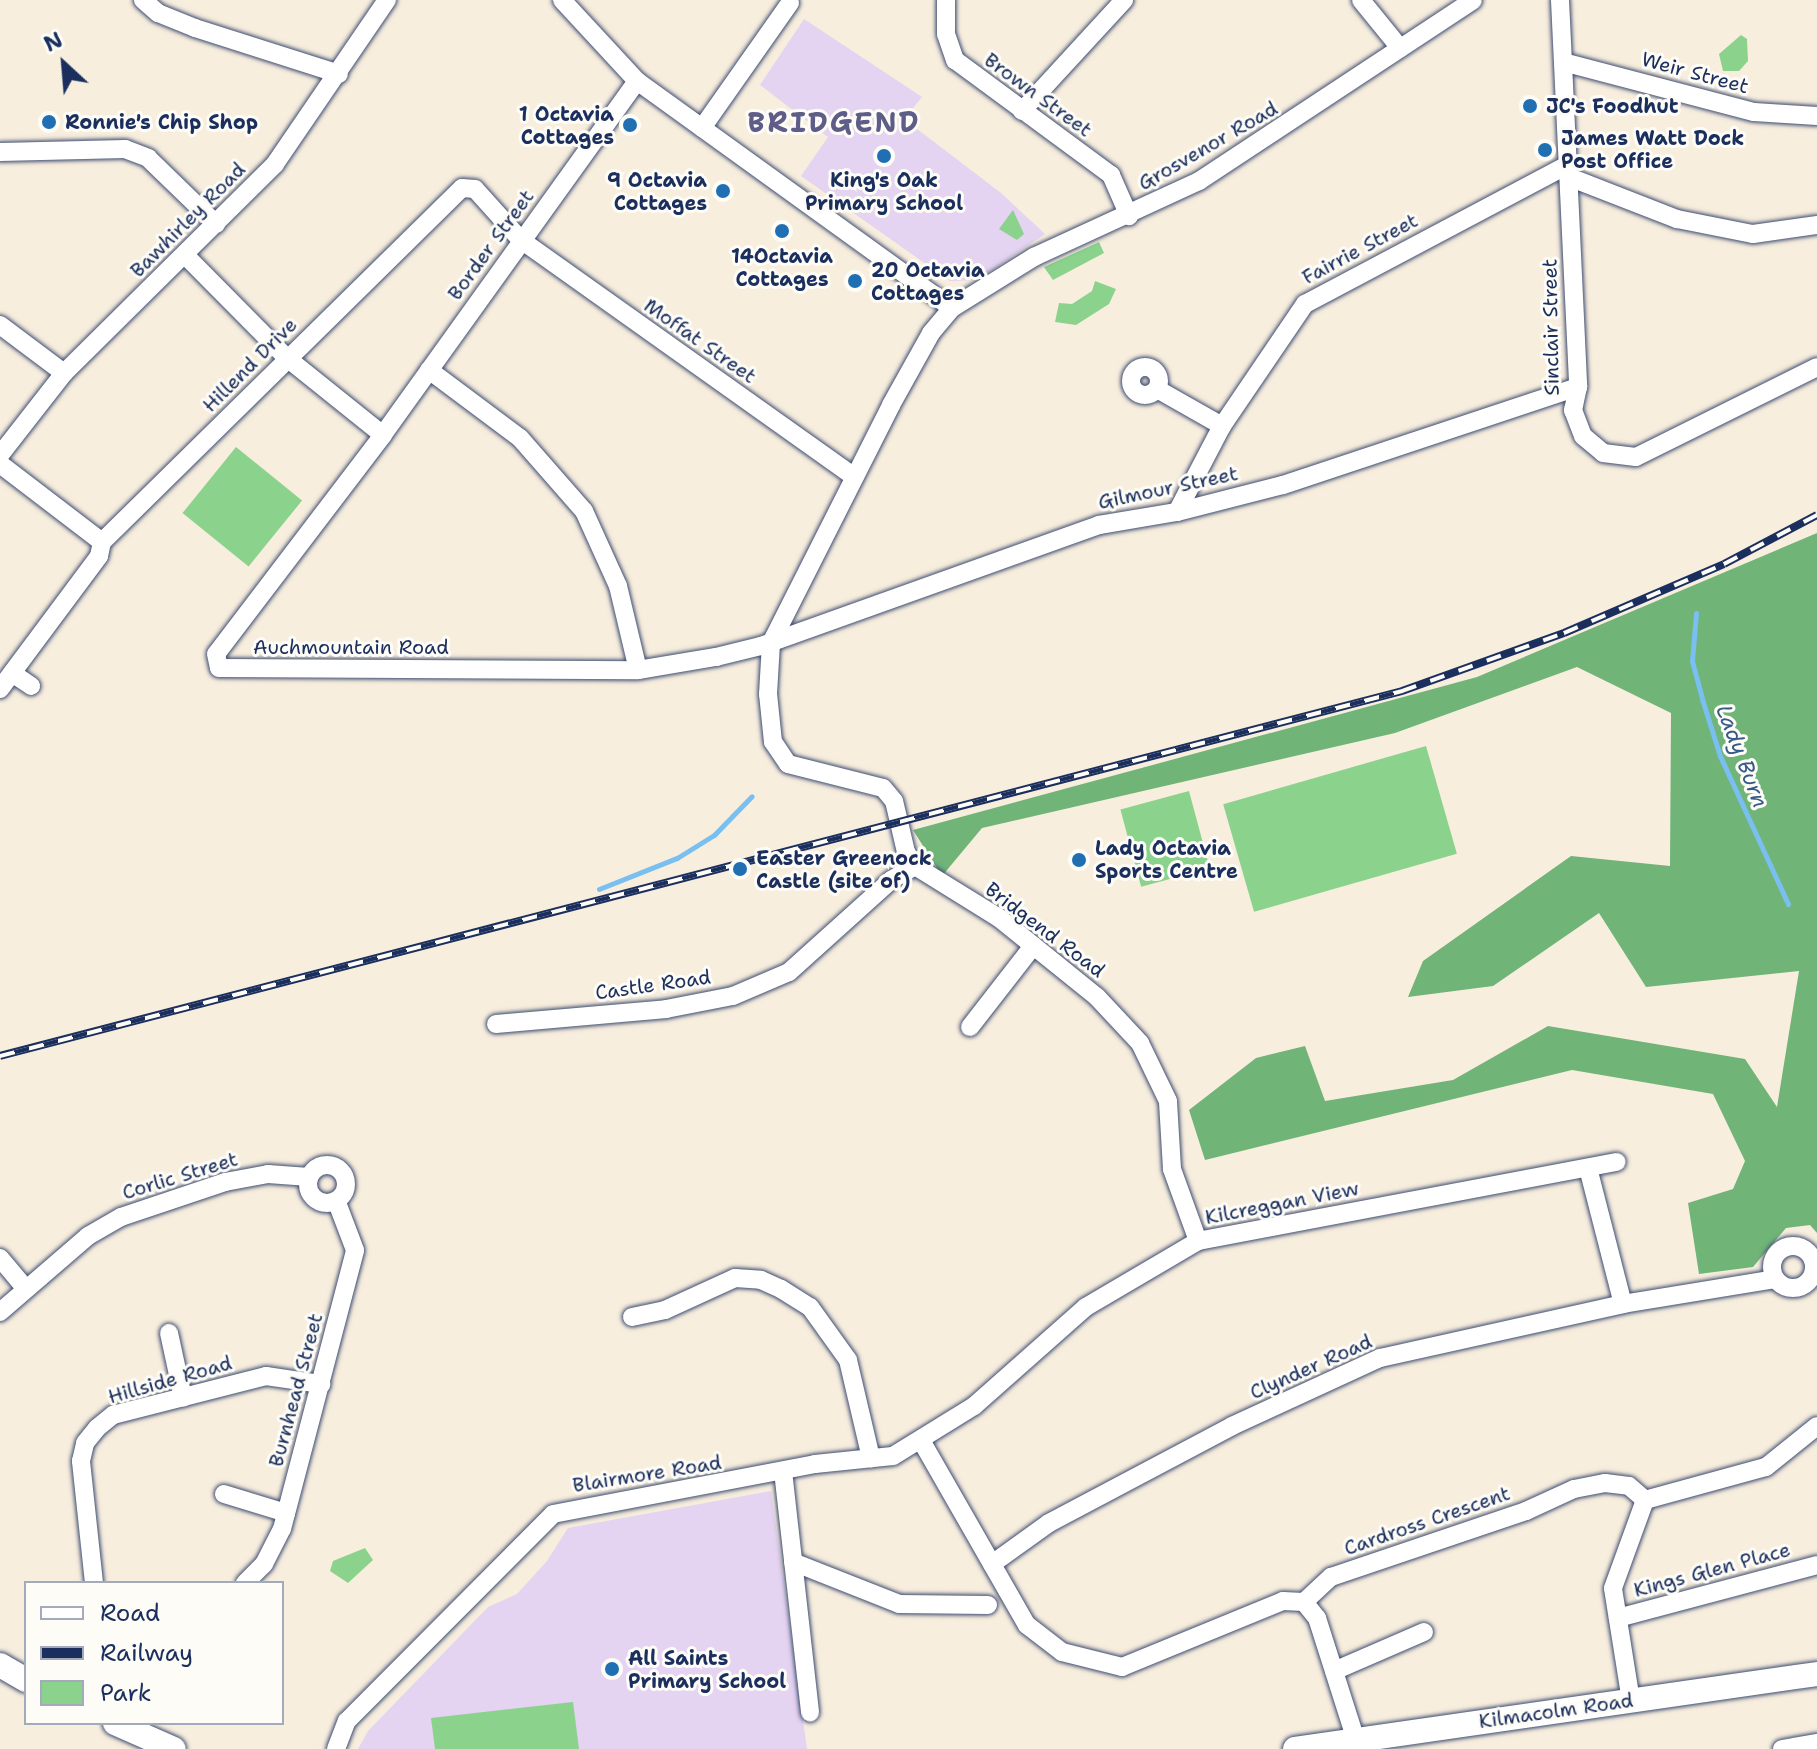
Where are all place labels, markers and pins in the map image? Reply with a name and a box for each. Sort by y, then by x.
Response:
place label: JC's Foodhut [1546,94,1678,118]
marker: JC's Foodhut [1521,97,1539,115]
place label: 1 Octavia Cottages [519,102,614,149]
place label: Ronnie's Chip Shop [65,110,258,134]
marker: Ronnie's Chip Shop [40,113,58,131]
marker: 1 Octavia Cottages [621,116,639,134]
place label: James Watt Dock Post Office [1561,126,1744,173]
marker: James Watt Dock Post Office [1536,141,1554,159]
marker: King's Oak Primary School [875,147,893,165]
place label: 9 Octavia Cottages [607,168,707,215]
place label: King's Oak Primary School [805,168,963,215]
marker: 9 Octavia Cottages [714,182,732,200]
marker: 14Octavia Cottages [773,222,791,240]
place label: 14Octavia Cottages [731,244,833,291]
place label: 20 Octavia Cottages [871,258,985,305]
marker: 20 Octavia Cottages [846,272,864,290]
place label: Lady Octavia Sports Centre [1095,836,1238,883]
place label: Easter Greenock Castle (site of) [756,846,932,893]
marker: Lady Octavia Sports Centre [1070,851,1088,869]
marker: Easter Greenock Castle (site of) [731,860,749,878]
place label: All Saints Primary School [628,1646,786,1693]
marker: All Saints Primary School [603,1660,621,1678]

